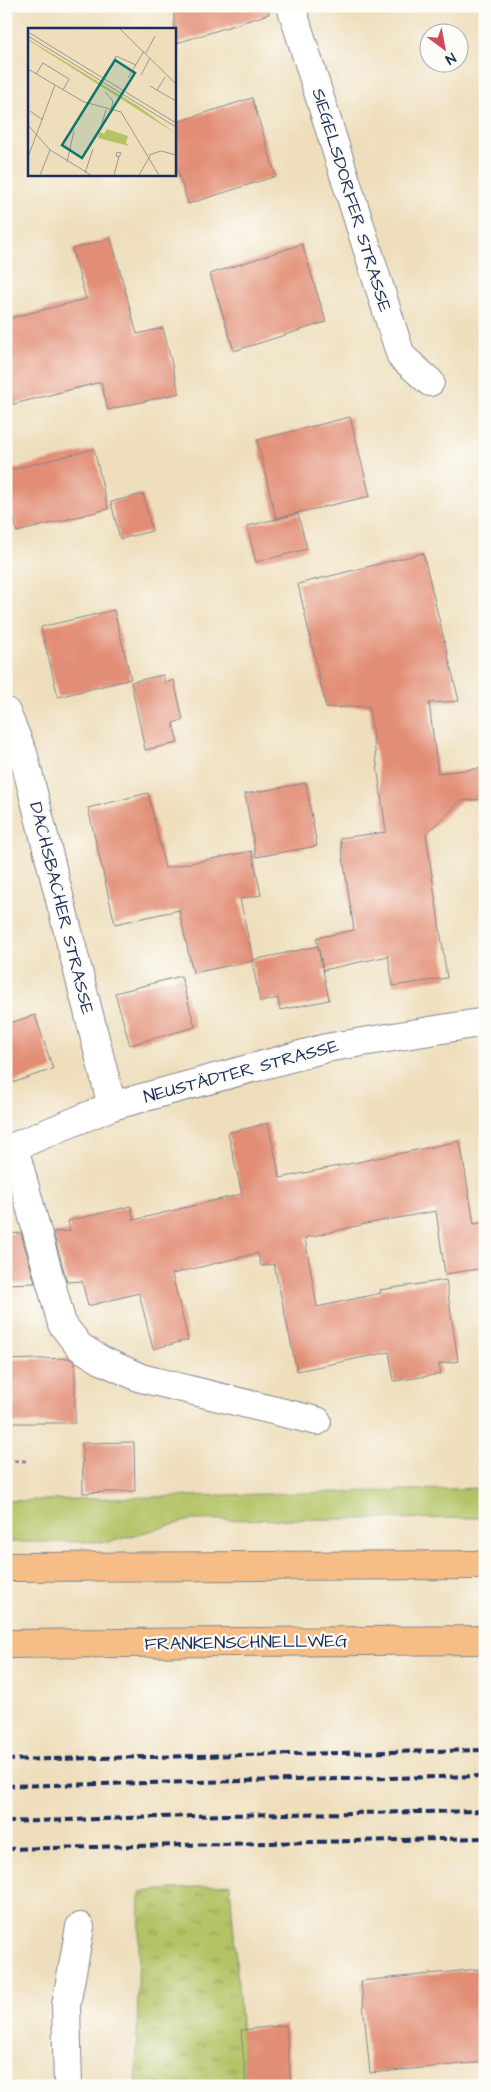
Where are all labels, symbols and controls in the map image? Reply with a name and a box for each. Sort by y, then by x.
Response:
north arrow [418,22,468,72]
inset map [28,28,175,175]
text: N [441,47,459,69]
street label: SIEGELSDORFER STRASSE [306,85,398,315]
street label: DACHSBACHER STRASSE [23,799,100,1017]
street label: NEUSTÄDTER STRASSE [141,1033,342,1110]
street label: FRANKENSCHNELLWEG [144,1628,348,1657]

